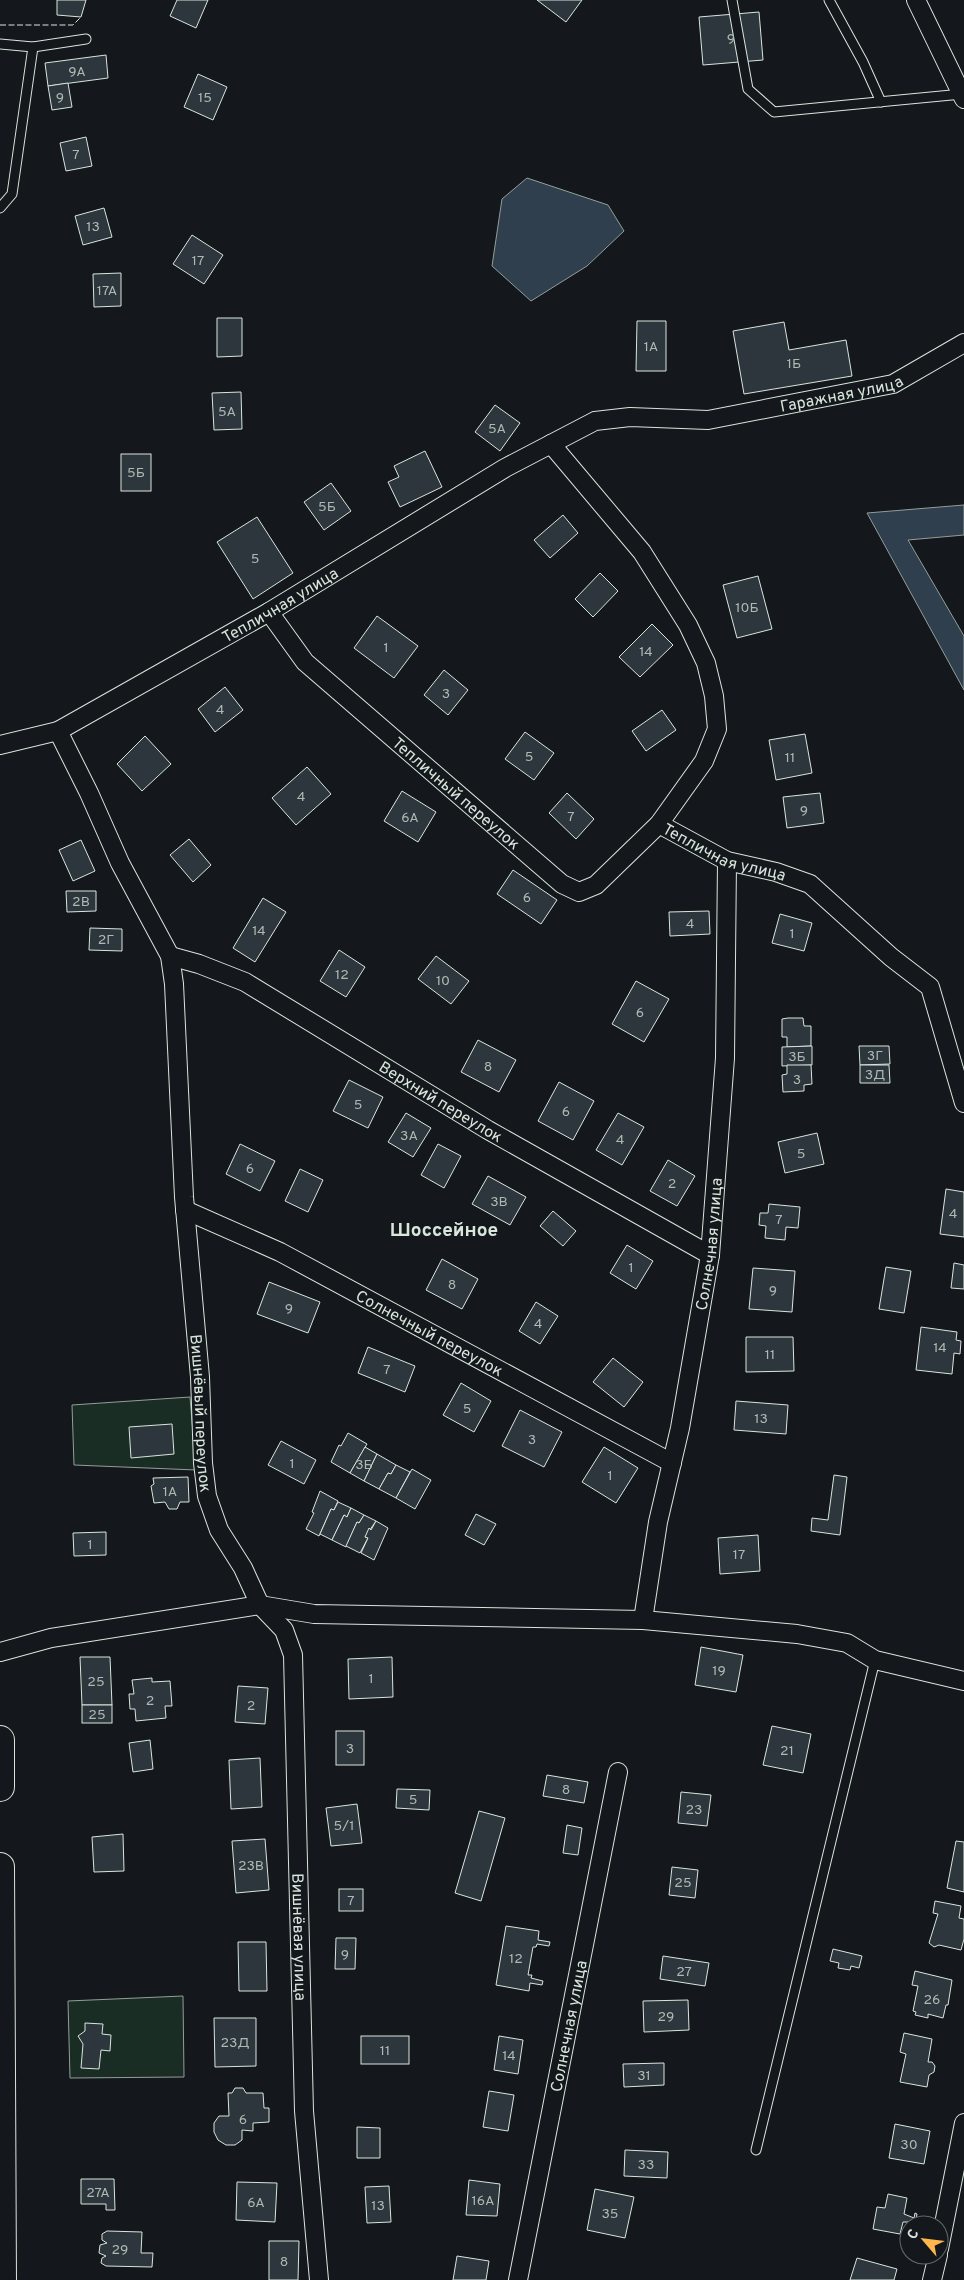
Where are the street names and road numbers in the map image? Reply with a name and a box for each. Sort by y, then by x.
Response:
street label: Гаражная улица [778,372,907,418]
street label: Тепличная улица [219,564,343,648]
street label: Тепличный переулок [387,734,523,855]
street label: Тепличная улица [659,820,788,887]
street label: Верхний переулок [375,1058,505,1148]
street label: Солнечная улица [693,1177,728,1312]
street label: Солнечный переулок [352,1287,506,1382]
street label: Вишнёвый переулок [184,1334,214,1494]
street label: Вишнёвая улица [286,1873,309,2001]
street label: Солнечная улица [547,1959,593,2094]

